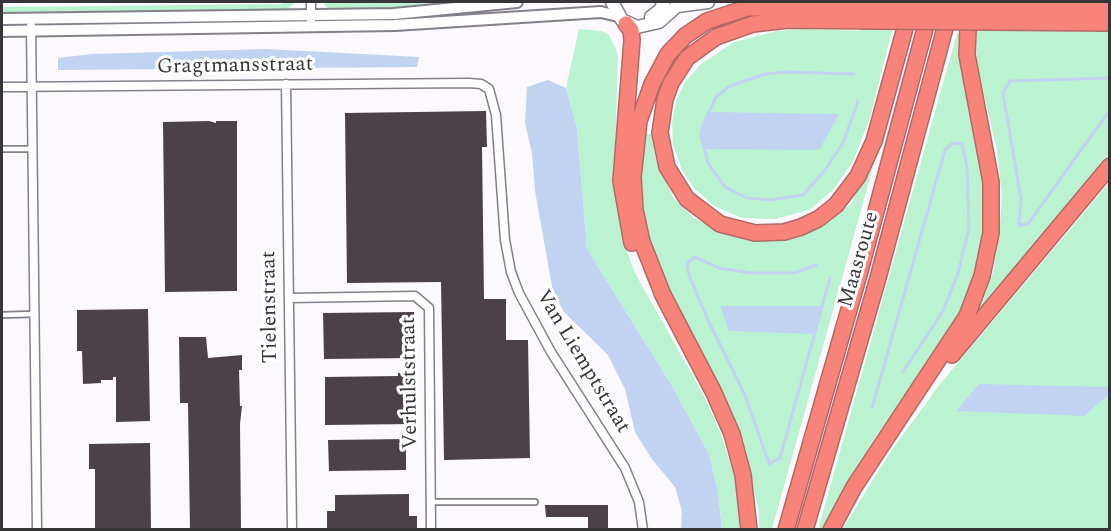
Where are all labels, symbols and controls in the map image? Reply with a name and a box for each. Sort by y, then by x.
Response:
street label: Gragtmansstraat [157,53,313,81]
street label: Maasroute [834,209,886,311]
street label: Tielenstraat [257,251,285,363]
street label: Van Liemptstraat [529,286,635,438]
street label: Verhulststraat [397,317,425,449]

